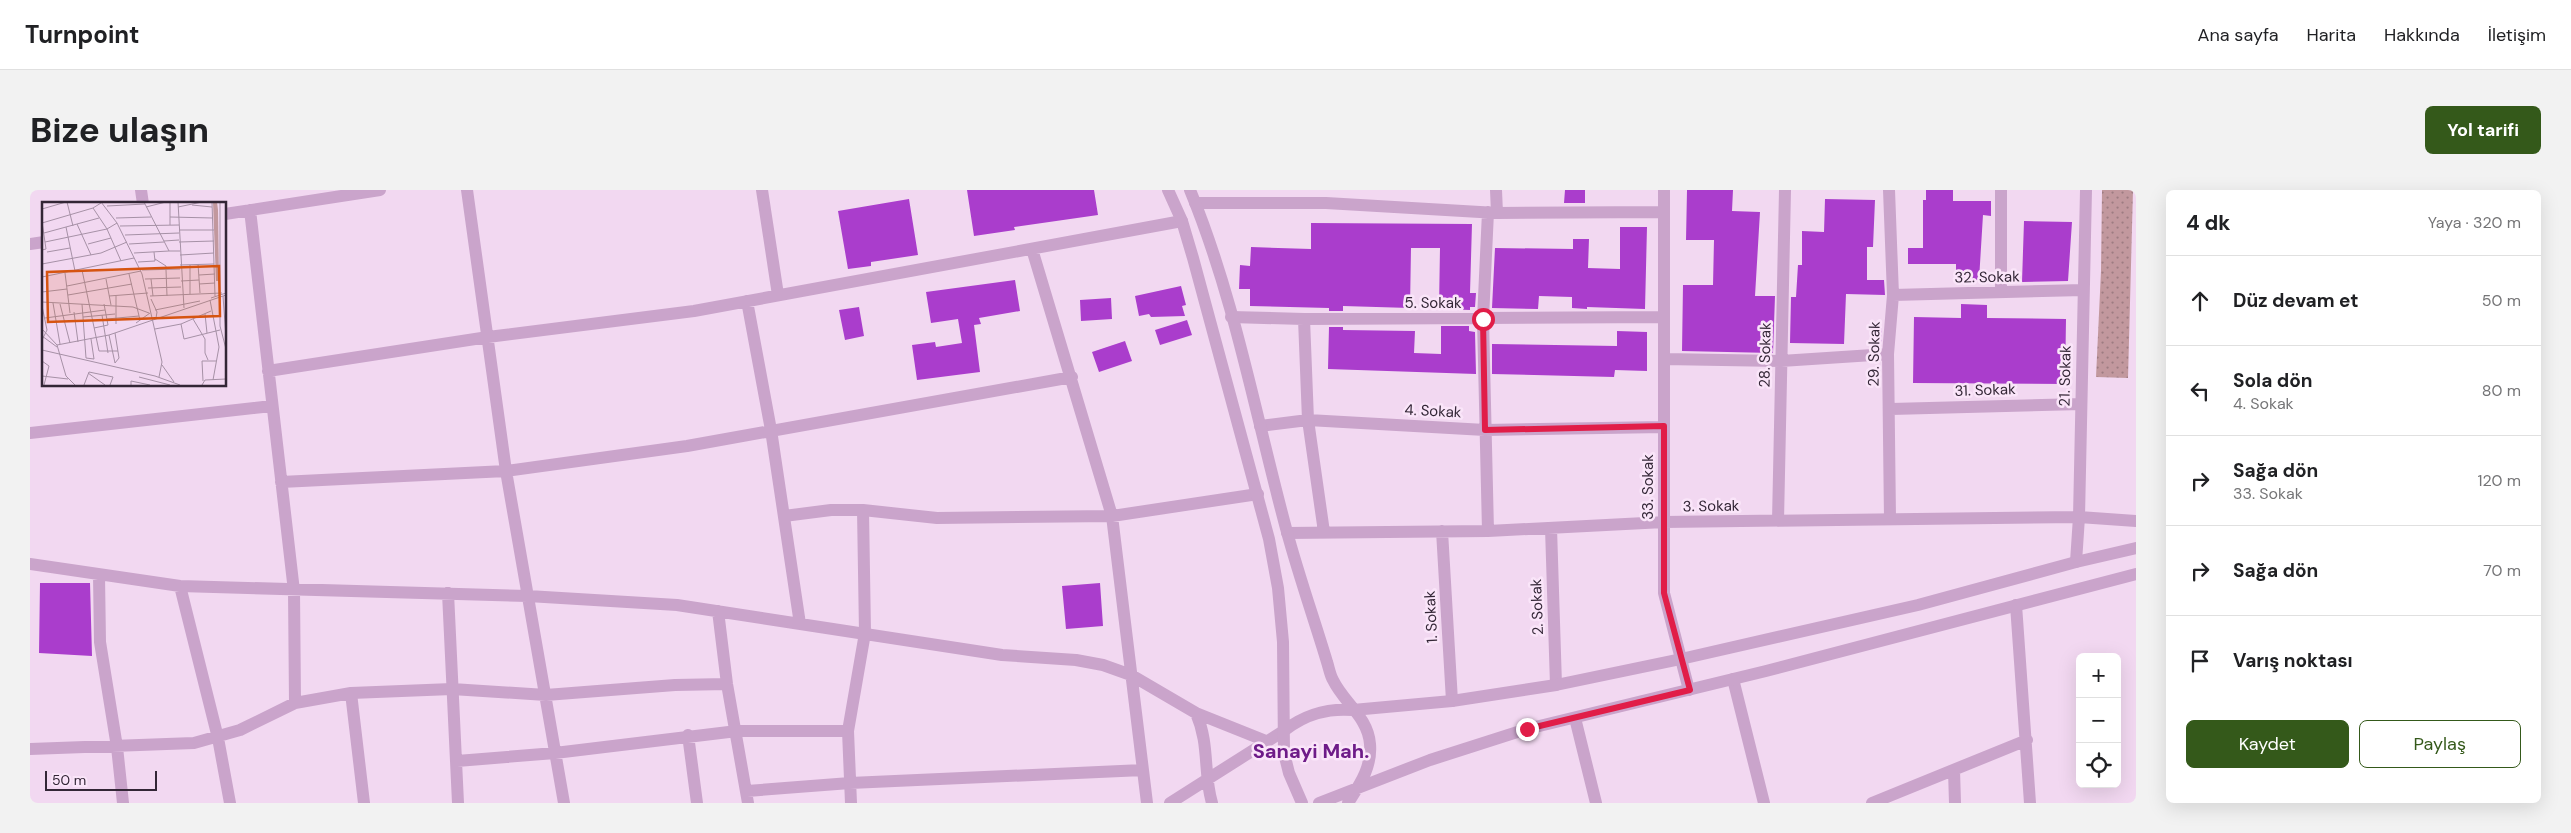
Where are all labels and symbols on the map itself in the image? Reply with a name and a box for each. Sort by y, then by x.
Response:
inset map [42,202,226,386]
street label: 32. Sokak [1954,266,2020,288]
street label: 5. Sokak [1405,293,1462,313]
route start [1472,308,1495,331]
street label: 29. Sokak [1863,321,1885,387]
street label: 28. Sokak [1754,322,1776,388]
street label: 21. Sokak [2054,345,2076,407]
street label: 31. Sokak [1954,379,2016,401]
street label: 4. Sokak [1404,400,1462,422]
street label: 33. Sokak [1638,454,1658,520]
street label: 3. Sokak [1683,495,1740,516]
street label: 2. Sokak [1526,578,1548,636]
street label: 1. Sokak [1420,590,1442,644]
route end [1516,718,1539,741]
district label: Sanayi Mah. [1253,738,1369,764]
scale bar [45,768,158,791]

